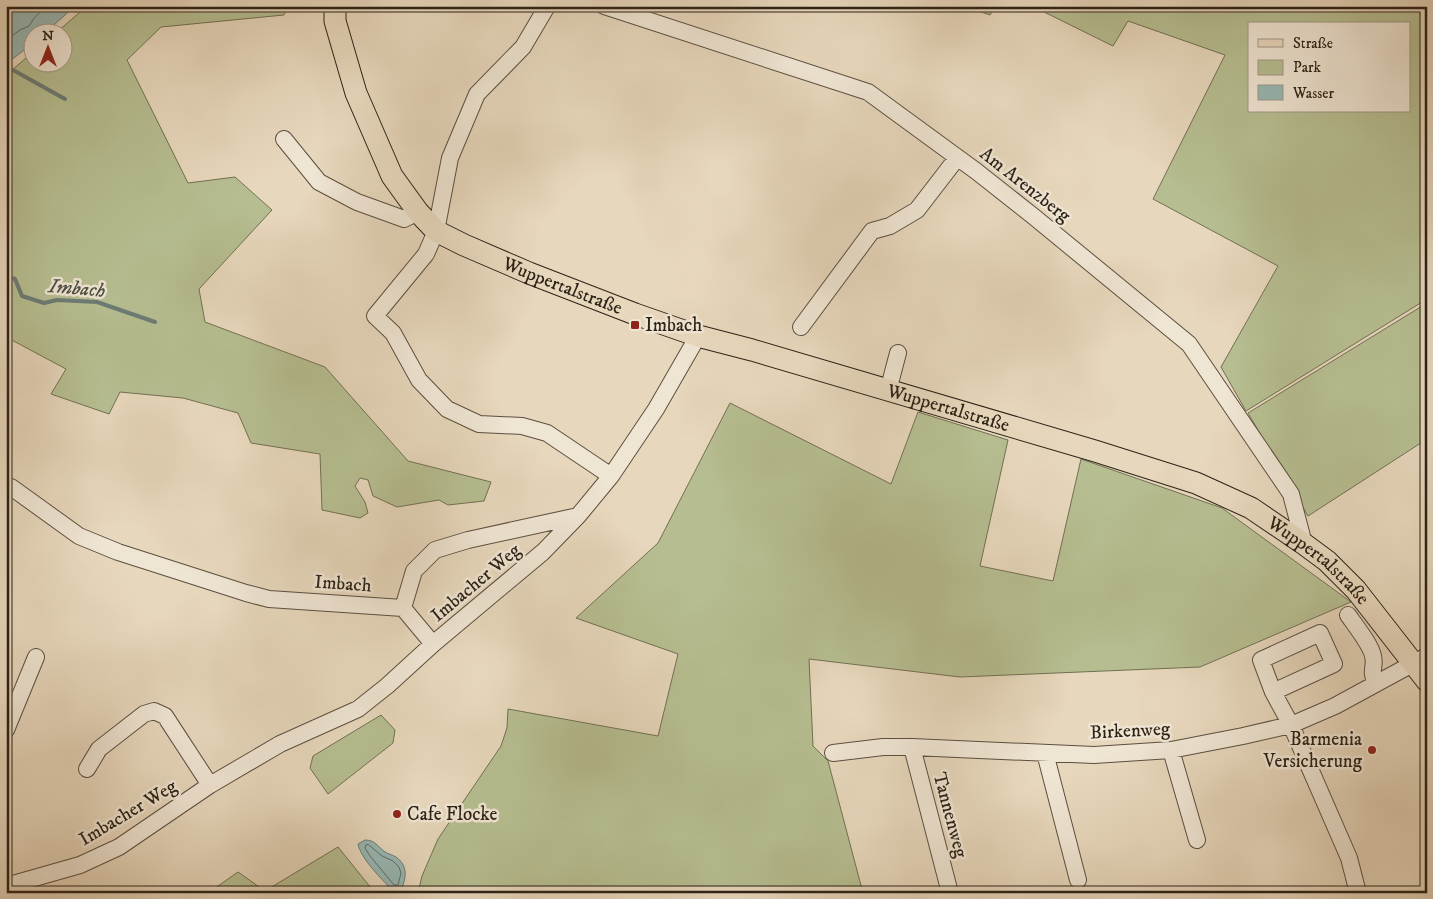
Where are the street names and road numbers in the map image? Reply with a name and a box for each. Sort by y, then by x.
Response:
street label: Am Arenzberg [975,142,1076,228]
street label: Wuppertalstraße [498,251,626,320]
street label: Wuppertalstraße [883,379,1012,437]
street label: Wuppertalstraße [1262,511,1375,609]
street label: Imbacher Weg [427,538,526,627]
street label: Imbach [314,571,372,597]
street label: Birkenweg [1089,717,1171,745]
street label: Tannenweg [928,770,973,861]
street label: Imbacher Weg [75,775,182,851]

